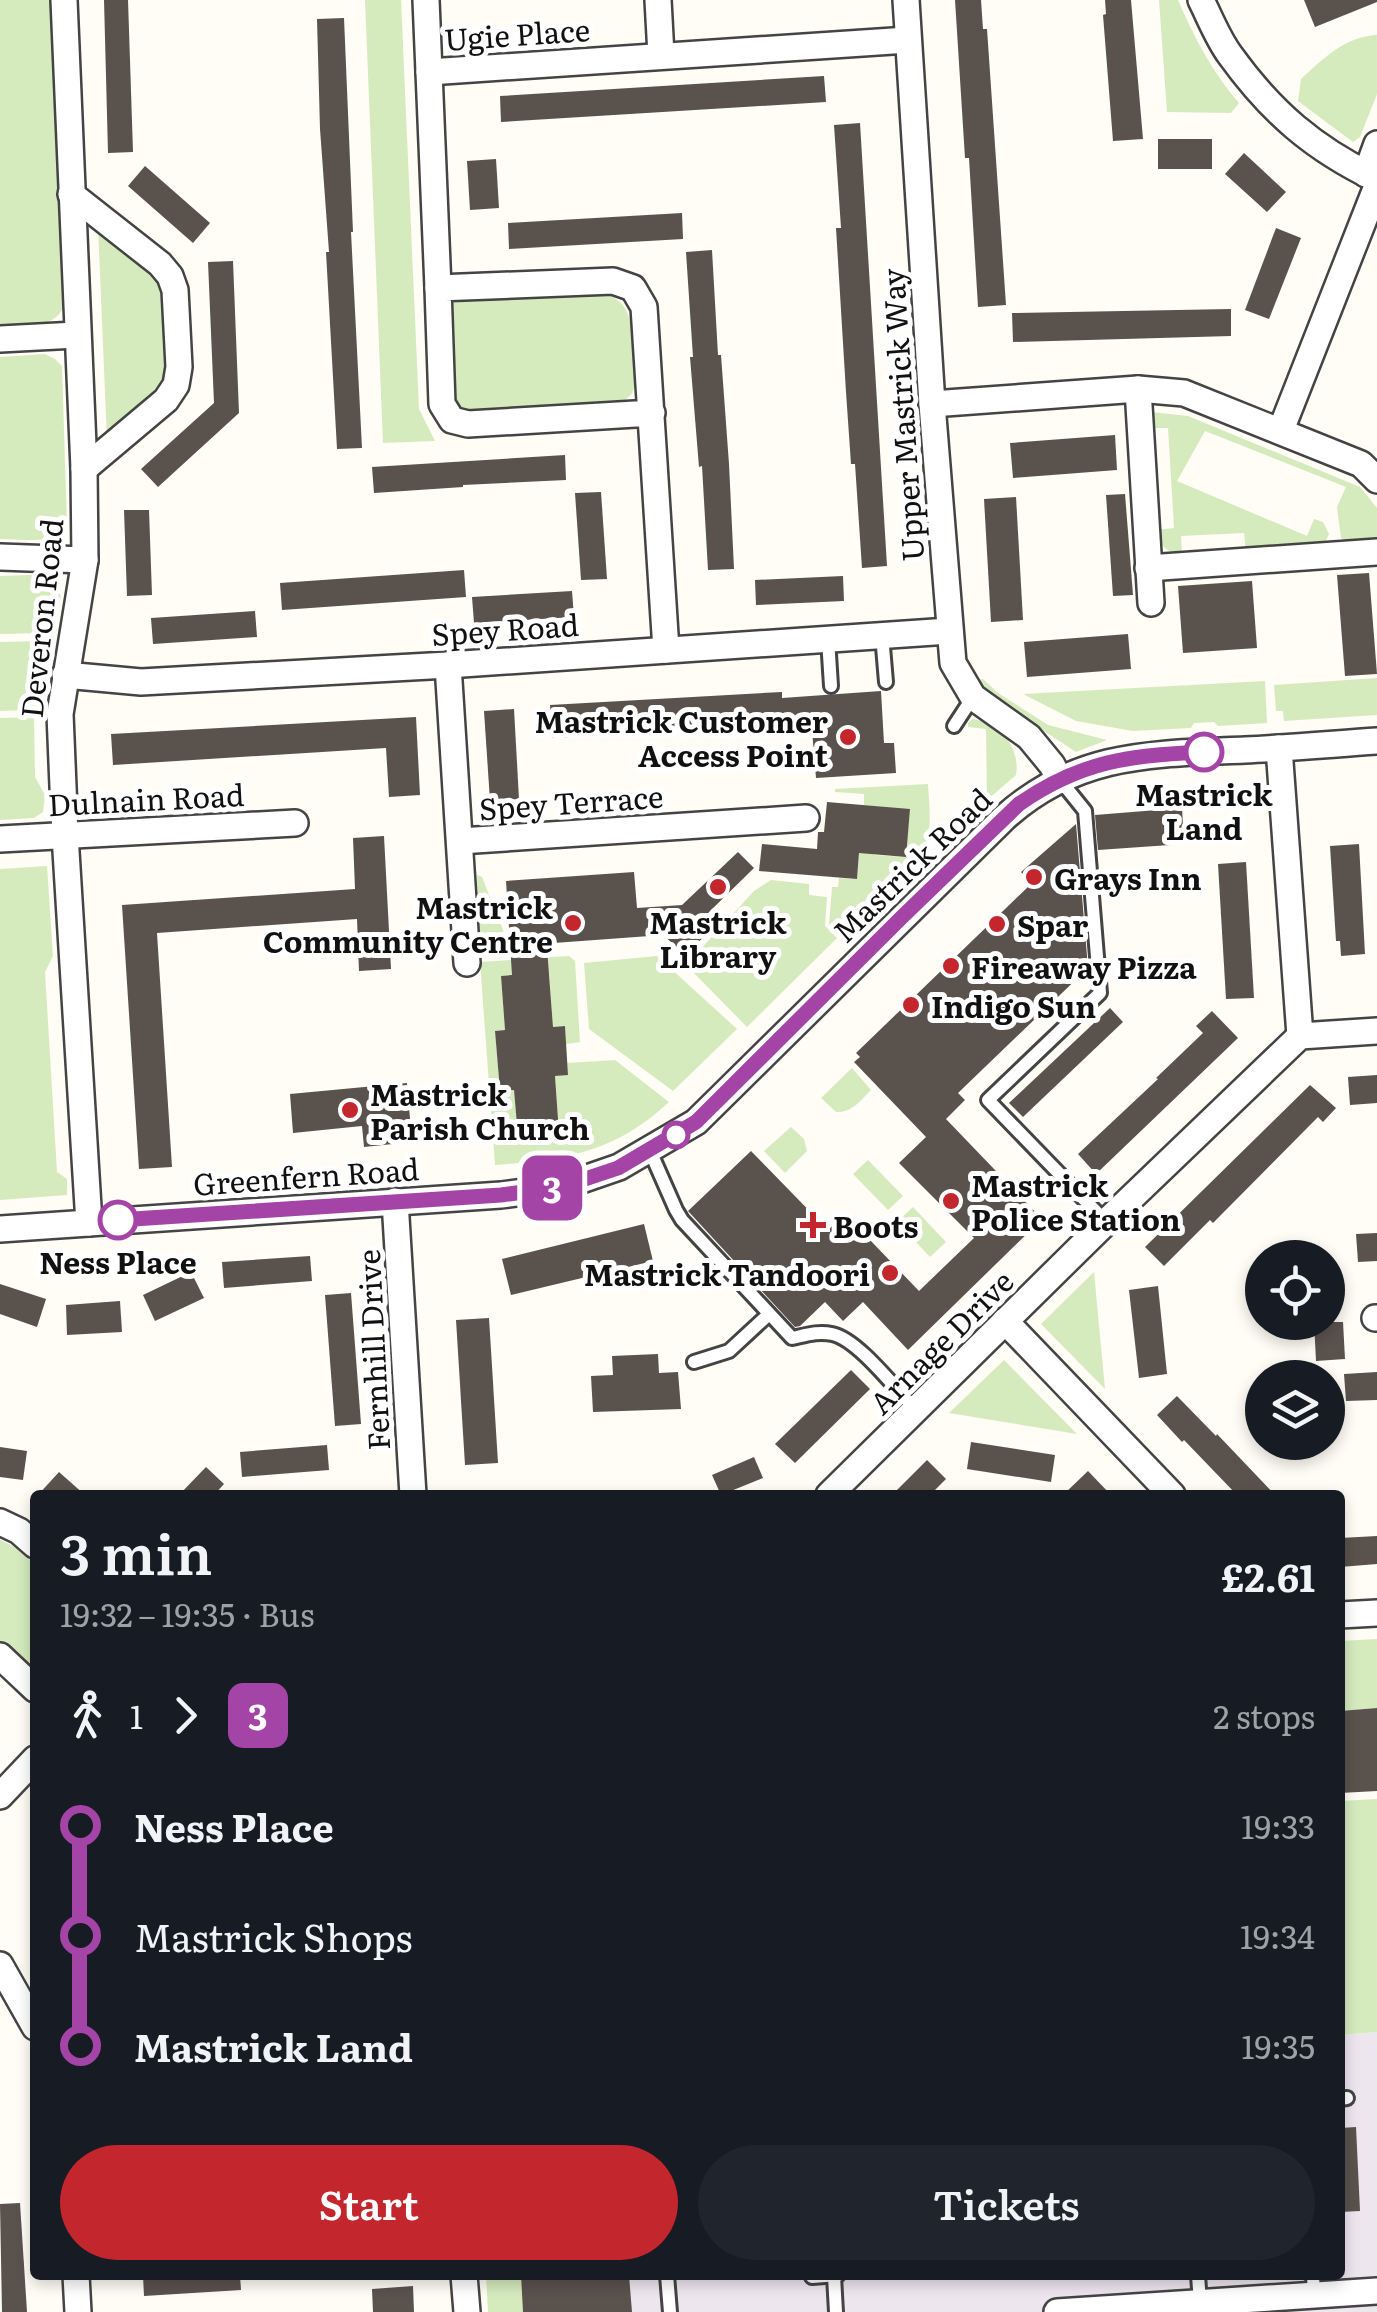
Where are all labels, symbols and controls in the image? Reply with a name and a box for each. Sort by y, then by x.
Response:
street label: Ugie Place [443,6,591,60]
street label: Upper Mastrick Way [869,266,933,563]
street label: Deveron Road [8,516,72,720]
street label: Spey Road [430,601,580,655]
place label: Mastrick Customer Access Point [535,698,829,776]
marker: Mastrick Customer Access Point [837,726,859,748]
marker: Mastrick Land [1185,733,1223,771]
street label: Dulnain Road [47,771,245,825]
place label: Mastrick Land [1135,771,1274,849]
street label: Spey Terrace [477,773,665,829]
street label: Mastrick Road [822,777,1000,951]
place label: Grays Inn [1054,855,1202,899]
marker: Grays Inn [1023,866,1045,888]
marker: Mastrick Library [707,876,729,898]
place label: Mastrick Community Centre [263,884,554,962]
place label: Mastrick Library [649,899,788,977]
place label: Spar [1017,902,1088,946]
marker: Mastrick Community Centre [562,912,584,934]
marker: Spar [986,913,1008,935]
place label: Fireaway Pizza [971,944,1197,988]
marker: Fireaway Pizza [940,955,962,977]
place label: Indigo Sun [931,983,1096,1027]
marker: Indigo Sun [900,994,922,1016]
place label: Mastrick Parish Church [370,1071,590,1149]
marker: Mastrick Parish Church [339,1099,361,1121]
unlabelled marker [663,1122,689,1148]
street label: Greenfern Road [191,1145,421,1205]
line badge: 3 [520,1156,584,1220]
text: 3 [542,1162,562,1214]
place label: Mastrick Police Station [971,1162,1181,1240]
marker: Mastrick Police Station [940,1190,962,1212]
marker: Ness Place [99,1201,137,1239]
place label: Boots [833,1203,919,1247]
marker: Boots [802,1214,824,1236]
place label: Ness Place [39,1239,197,1283]
map controls [1245,1240,1345,1460]
button: locate [1245,1240,1345,1340]
street label: Fernhill Drive [345,1248,399,1452]
place label: Mastrick Tandoori [584,1251,870,1295]
street label: Arnage Drive [858,1259,1022,1423]
marker: Mastrick Tandoori [879,1262,901,1284]
button: layers [1245,1360,1345,1460]
text: 3 min [60,1510,212,1592]
text: £2.61 [1221,1547,1315,1604]
text: 19:32 – 19:35 · Bus [60,1589,314,1637]
icon: walk [60,1688,115,1743]
icon: forward [158,1688,213,1743]
text: 3 [248,1689,268,1741]
text: 1 [130,1691,143,1739]
text: 2 stops [1213,1691,1315,1739]
text: Ness Place [134,1797,334,1854]
text: 19:33 [1241,1801,1315,1849]
text: Mastrick Shops [134,1907,412,1964]
text: 19:34 [1240,1911,1315,1959]
text: Mastrick Land [134,2017,413,2074]
text: 19:35 [1241,2021,1315,2069]
button: Start [60,2145,678,2260]
button: Tickets [698,2145,1315,2260]

